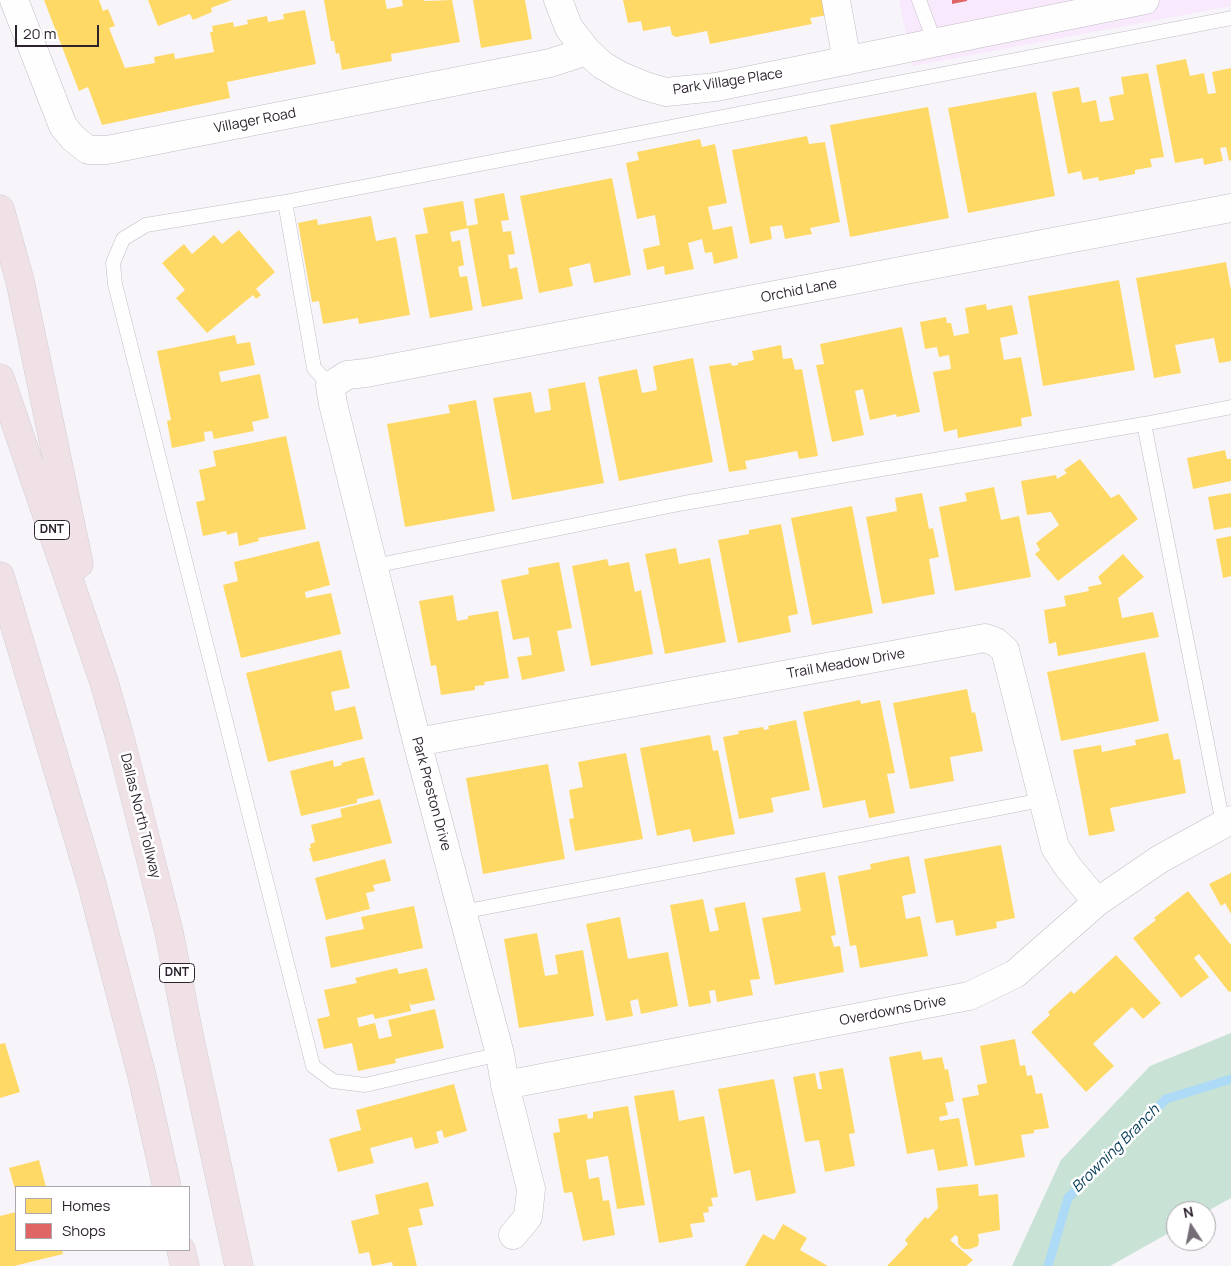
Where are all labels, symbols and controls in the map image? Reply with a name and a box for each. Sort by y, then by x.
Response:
scale bar [18,15,101,47]
text: 20 m [23,23,56,44]
street label: Park Village Place [672,65,784,99]
street label: Villager Road [213,105,297,137]
street label: Orchid Lane [760,275,838,307]
road number: DNT [34,520,70,540]
street label: Trail Meadow Drive [786,645,906,683]
street label: Park Preston Drive [408,735,454,853]
street label: Dallas North Tollway [116,752,164,880]
road number: DNT [160,964,194,982]
street label: Overdowns Drive [838,992,948,1030]
water label: Browning Branch [1068,1101,1164,1197]
legend [15,1186,190,1251]
text: Homes [62,1195,110,1216]
north arrow [1166,1201,1216,1251]
text: N [1181,1201,1195,1222]
text: Shops [62,1220,106,1241]

